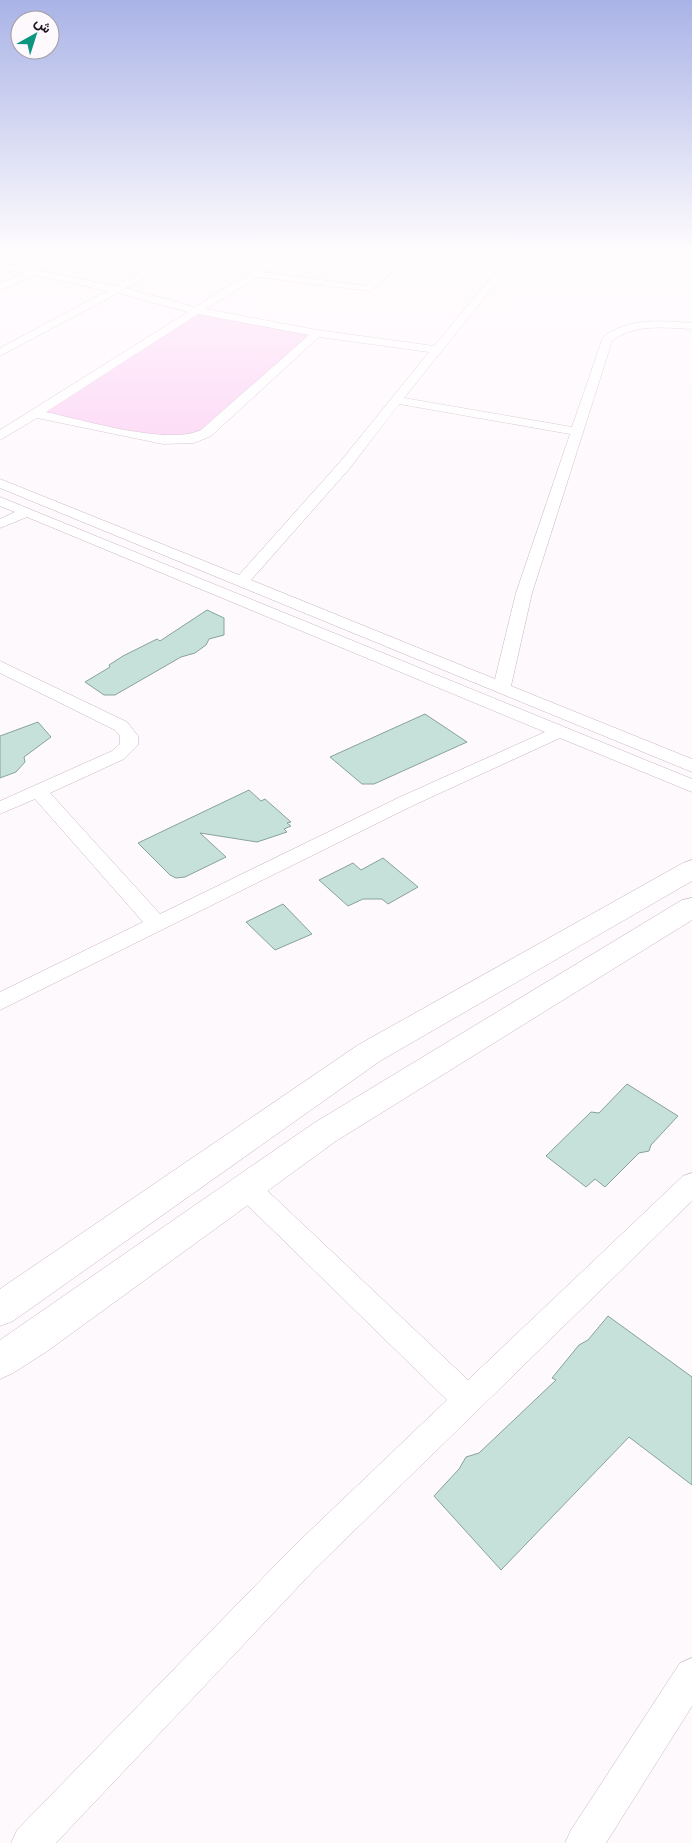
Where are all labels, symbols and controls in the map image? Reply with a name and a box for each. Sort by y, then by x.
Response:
north arrow [10,10,60,60]
text: ش [31,13,55,37]

